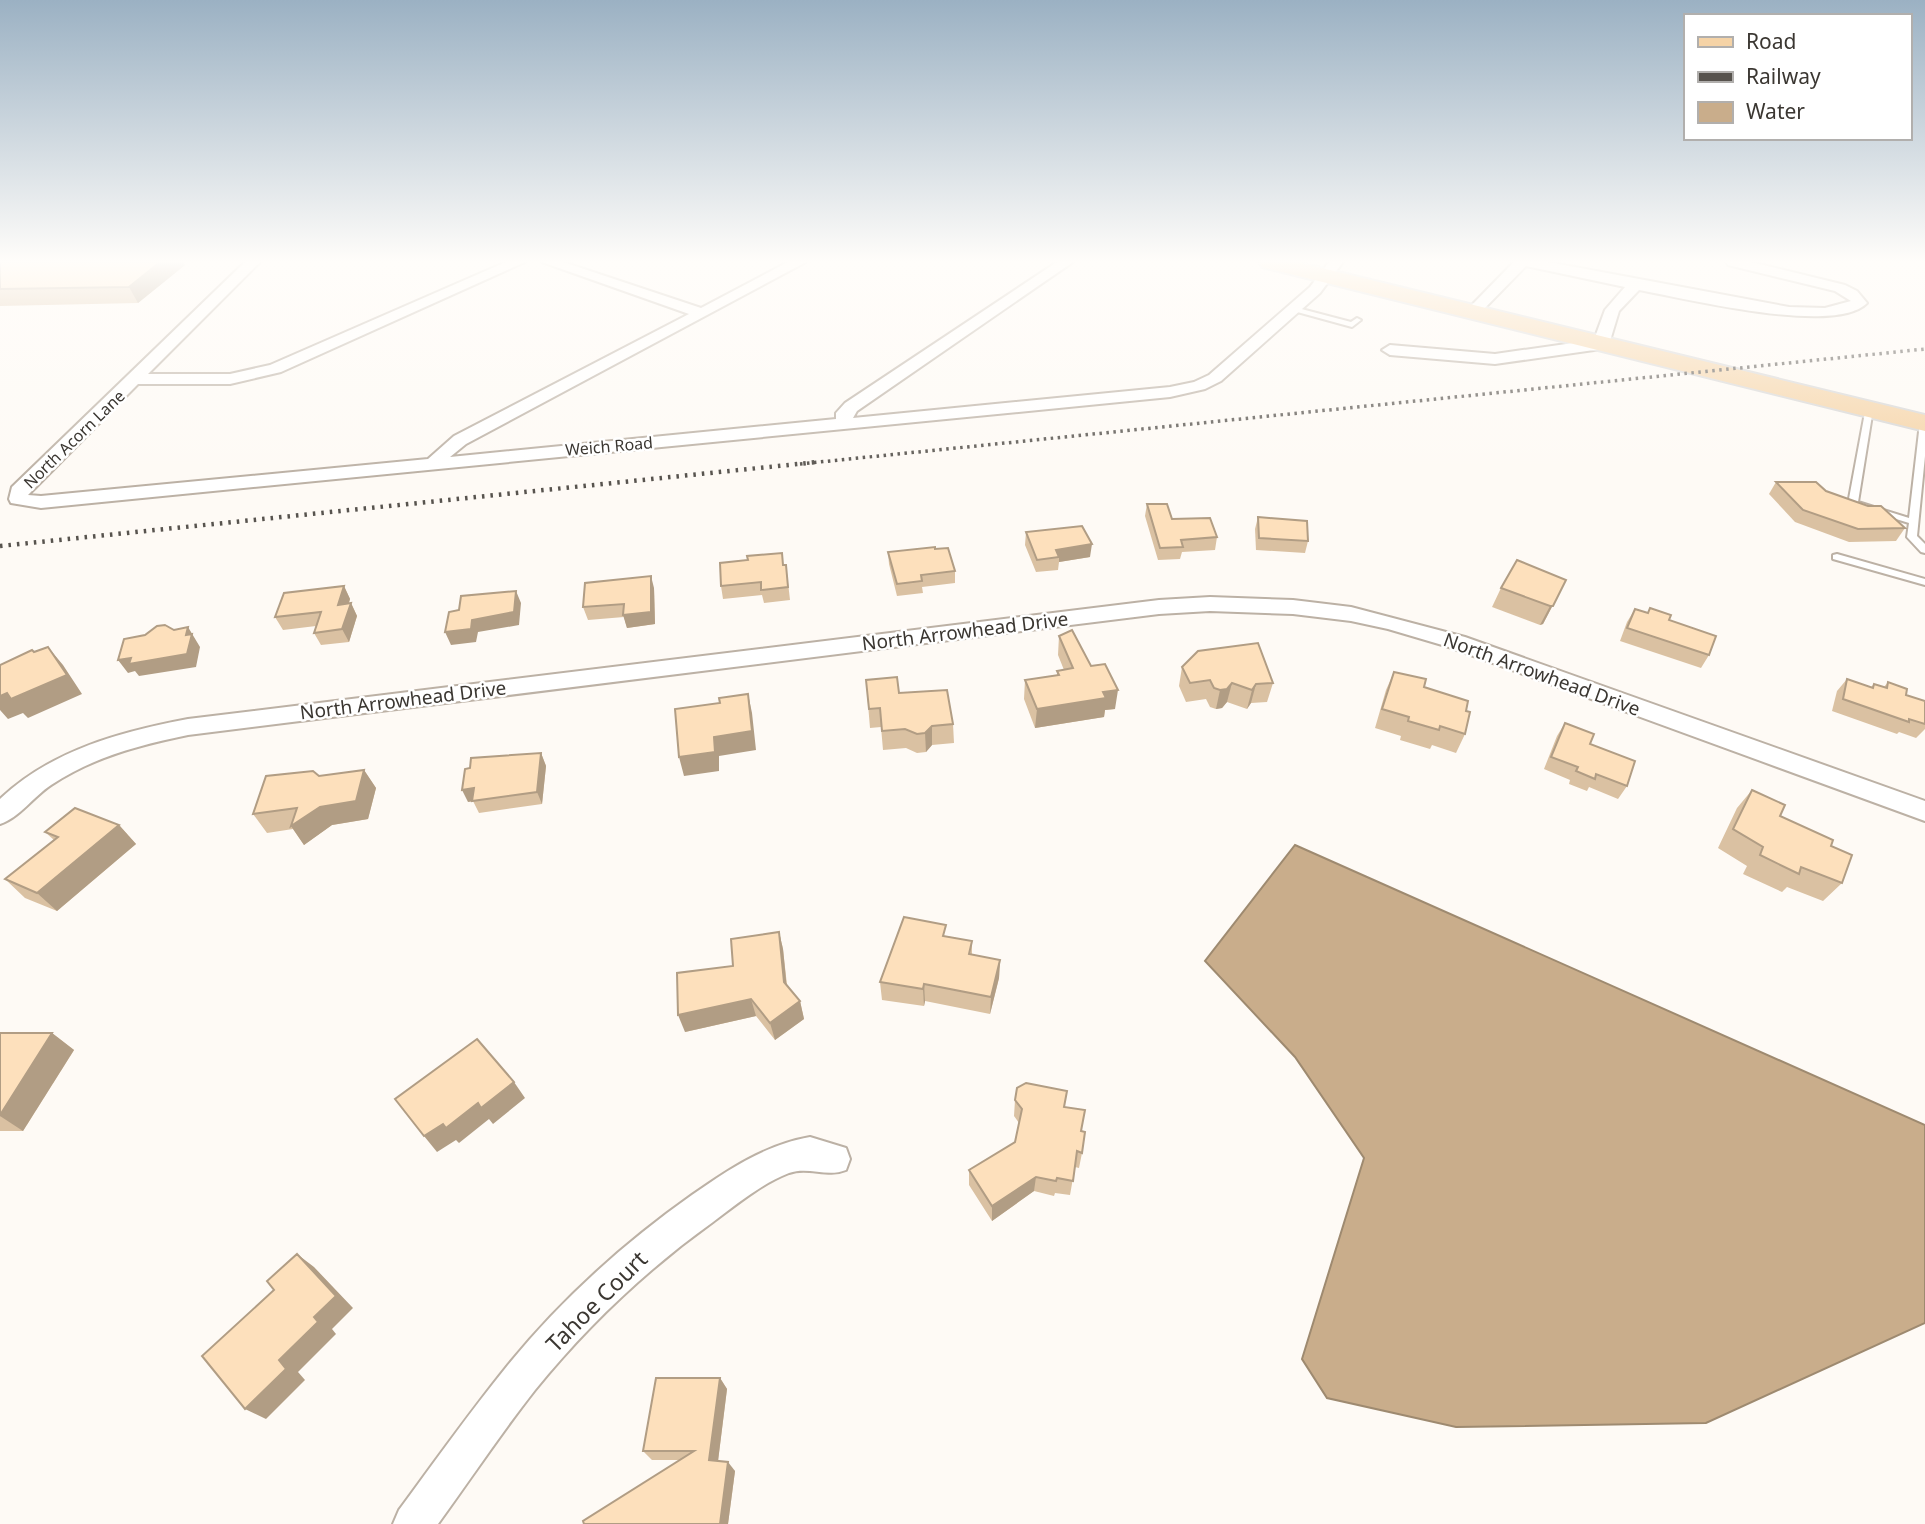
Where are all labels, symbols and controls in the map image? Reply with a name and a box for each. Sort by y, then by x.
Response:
legend [1684,14,1911,140]
text: Road [1746,27,1796,55]
text: Railway [1746,62,1821,90]
text: Water [1746,97,1805,125]
street label: North Acorn Lane [19,385,129,493]
street label: Weich Road [564,431,654,461]
street label: North Arrowhead Drive [860,605,1070,657]
street label: North Arrowhead Drive [1440,626,1644,722]
street label: North Arrowhead Drive [298,674,508,726]
street label: Tahoe Court [538,1243,654,1359]

